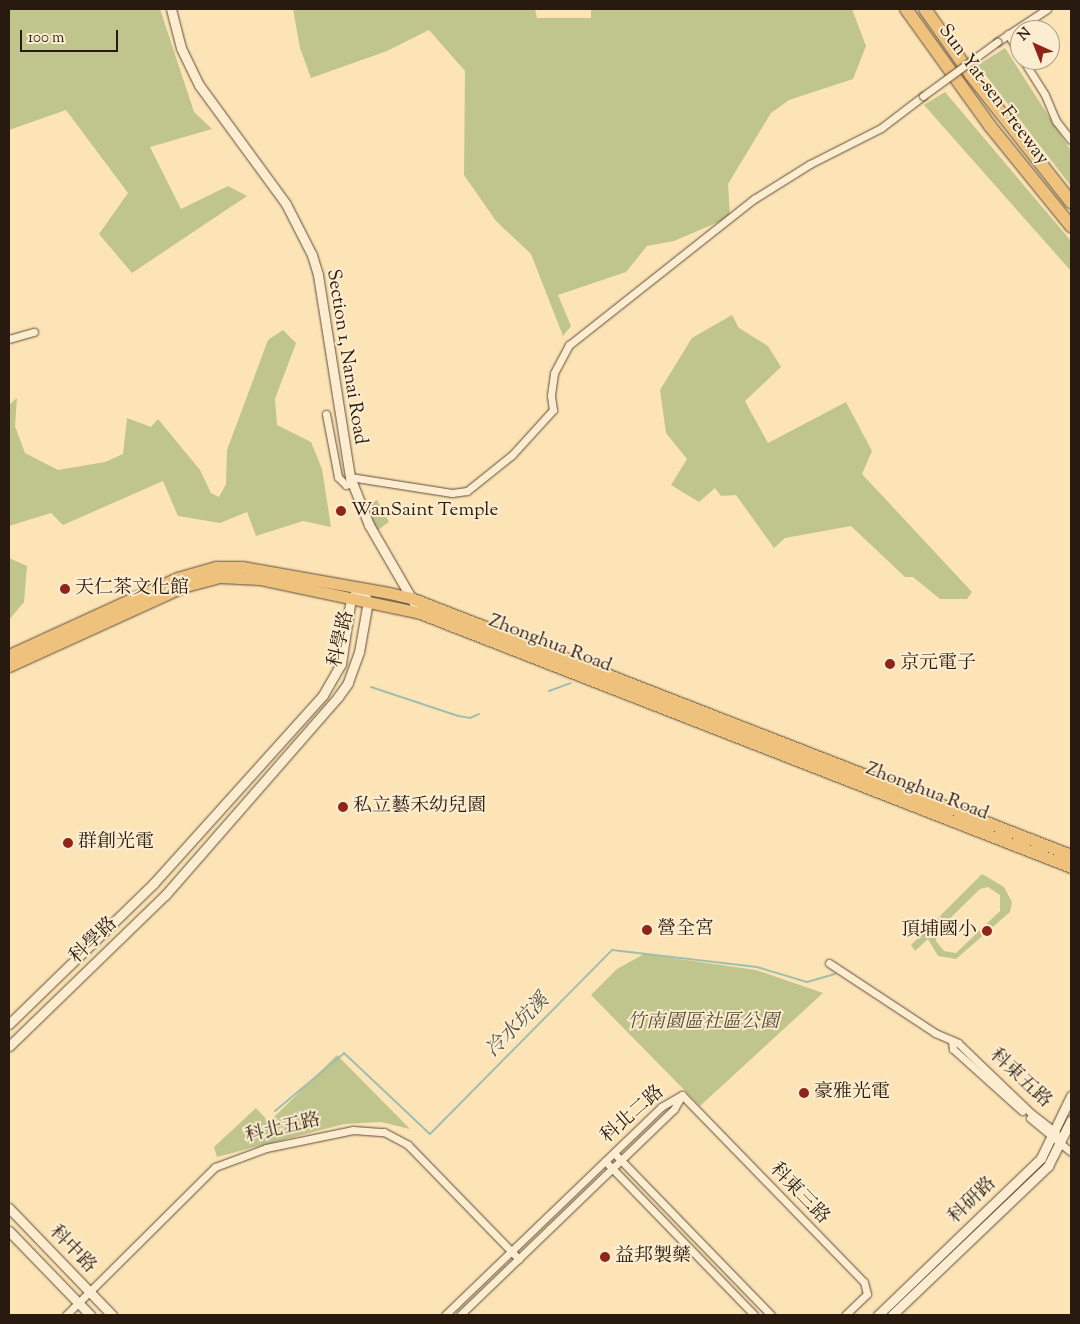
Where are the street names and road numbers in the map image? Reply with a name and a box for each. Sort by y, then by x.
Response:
street label: Sun Yat-sen Freeway [933,20,1053,170]
street label: Section 1, Nanai Road [321,268,371,446]
street label: 科學路 [324,609,360,669]
street label: Zhonghua Road [485,610,615,678]
street label: Zhonghua Road [862,758,992,826]
street label: 科學路 [66,913,122,969]
street label: 科東五路 [984,1045,1056,1113]
street label: 科北二路 [597,1081,669,1149]
street label: 科北五路 [243,1109,323,1149]
street label: 科東三路 [764,1159,834,1229]
street label: 科研路 [945,1173,1001,1229]
street label: 科中路 [44,1222,100,1278]

